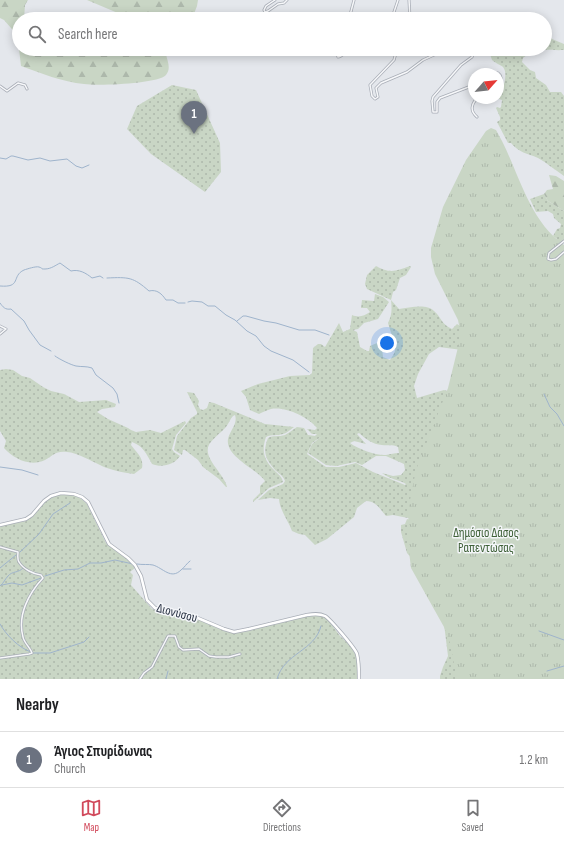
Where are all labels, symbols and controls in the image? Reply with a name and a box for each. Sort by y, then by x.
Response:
search box [12,12,552,56]
icon: search [26,23,48,45]
text: Search here [58,25,118,44]
north arrow [468,68,504,104]
pin: 1 [181,101,207,134]
your location [377,333,397,353]
park label: Δημόσιο Δάσος Ραπεντώσας [453,525,519,556]
street label: Διονύσου [155,600,199,626]
text: Nearby [16,695,59,715]
text: Άγιος Σπυρίδωνας [54,742,152,761]
text: 1 [26,752,32,768]
text: 1.2 km [519,752,548,768]
text: Church [54,761,86,777]
tab: Map [80,797,102,834]
tab: Directions [263,797,301,834]
tab: Saved [462,797,484,834]

